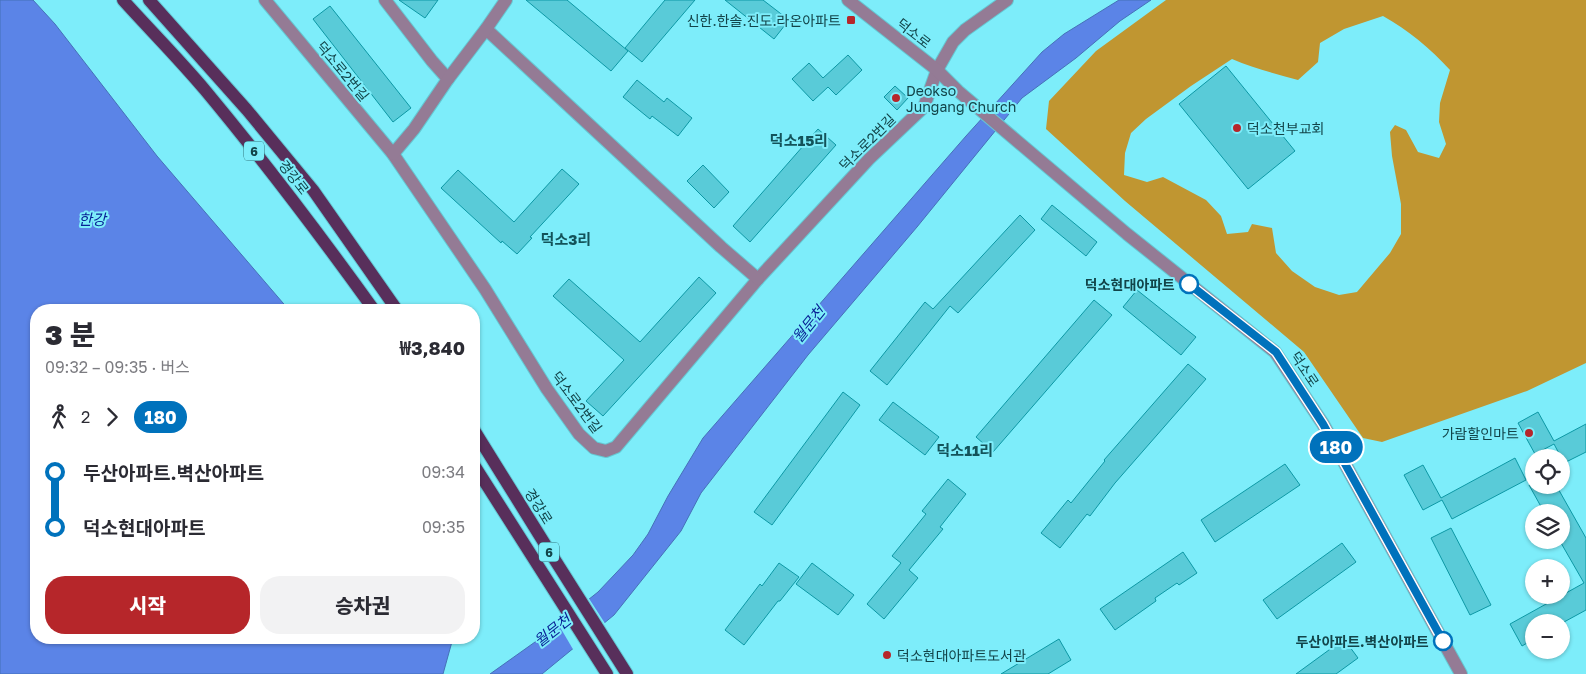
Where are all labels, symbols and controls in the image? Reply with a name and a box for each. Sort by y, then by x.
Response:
place label: 신한.한솔.진도.라온아파트 [687,12,841,29]
marker: 신한.한솔.진도.라온아파트 [845,14,857,26]
street label: 덕소로 [894,14,935,52]
street label: 덕소로2번길 [313,38,373,104]
place label: Deokso Jungang Church [906,82,1016,115]
marker: Deokso Jungang Church [890,92,902,104]
street label: 덕소로2번길 [835,110,899,174]
place label: 덕소천부교회 [1247,120,1324,137]
marker: 덕소천부교회 [1231,122,1243,134]
district label: 덕소15리 [770,131,828,149]
road number: 6 [244,142,264,160]
street label: 경강로 [275,157,313,198]
water label: 한강 [78,210,108,228]
district label: 덕소3리 [541,230,591,248]
marker: 덕소현대아파트 [1179,274,1199,294]
place label: 덕소현대아파트 [1085,276,1175,293]
water label: 월문천 [788,301,829,346]
text: 3 분 [45,318,95,351]
text: ₩3,840 [400,336,465,359]
street label: 덕소로 [1287,348,1323,390]
text: 09:32 – 09:35 · 버스 [45,357,190,377]
street label: 덕소로2번길 [548,368,606,436]
icon: walk [45,403,73,431]
icon: forward [98,403,126,431]
text: 180 [144,406,177,428]
text: 2 [81,407,90,427]
place label: 가람할인마트 [1442,425,1519,442]
marker: 가람할인마트 [1523,427,1535,439]
line badge: 180 [1307,431,1365,463]
text: 180 [1320,436,1352,458]
district label: 덕소11리 [937,441,993,459]
map controls [1525,449,1570,659]
button: locate [1525,449,1570,494]
text: 두산아파트.벽산아파트 [83,461,264,484]
text: 09:34 [421,462,465,482]
street label: 경강로 [522,485,557,527]
button: layers [1525,504,1570,549]
text: 덕소현대아파트 [83,516,205,539]
text: 09:35 [422,517,465,537]
road number: 6 [539,542,559,562]
button: + [1525,559,1570,604]
button: 시작 [45,576,250,634]
button: 승차권 [260,576,465,634]
water label: 월문천 [530,609,576,650]
button: − [1525,614,1570,659]
marker: 두산아파트.벽산아파트 [1433,631,1453,651]
place label: 두산아파트.벽산아파트 [1296,633,1429,650]
place label: 덕소현대아파트도서관 [897,647,1026,664]
marker: 덕소현대아파트도서관 [881,649,893,661]

